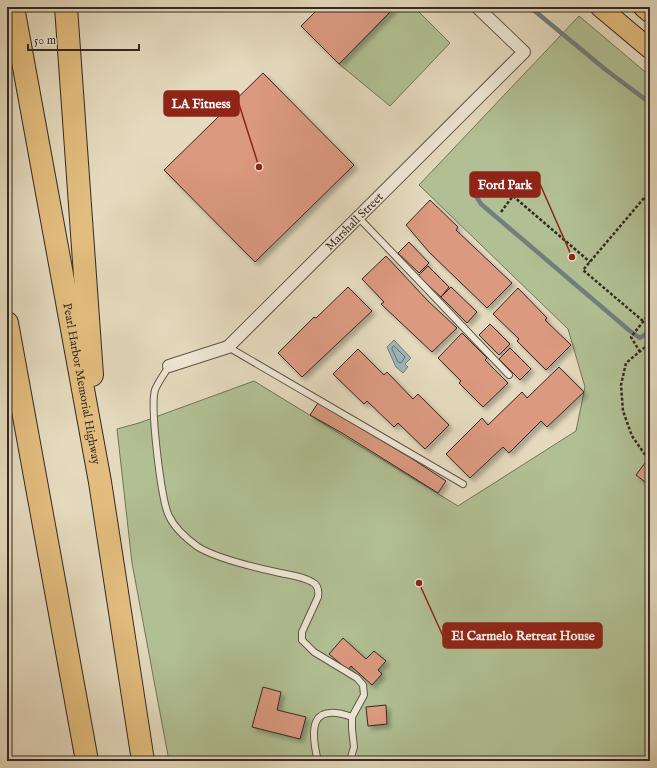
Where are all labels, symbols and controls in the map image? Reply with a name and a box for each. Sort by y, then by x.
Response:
scale bar [28,26,139,52]
text: 50 m [34,33,56,48]
callout: LA Fitness [164,91,239,116]
text: LA Fitness [170,96,231,113]
callout: Ford Park [470,172,540,197]
text: Ford Park [478,177,533,194]
street label: Marshall Street [322,190,387,254]
street label: Pearl Harbor Memorial Highway [59,302,104,466]
callout: El Carmelo Retreat House [443,623,602,648]
text: El Carmelo Retreat House [451,628,595,645]

